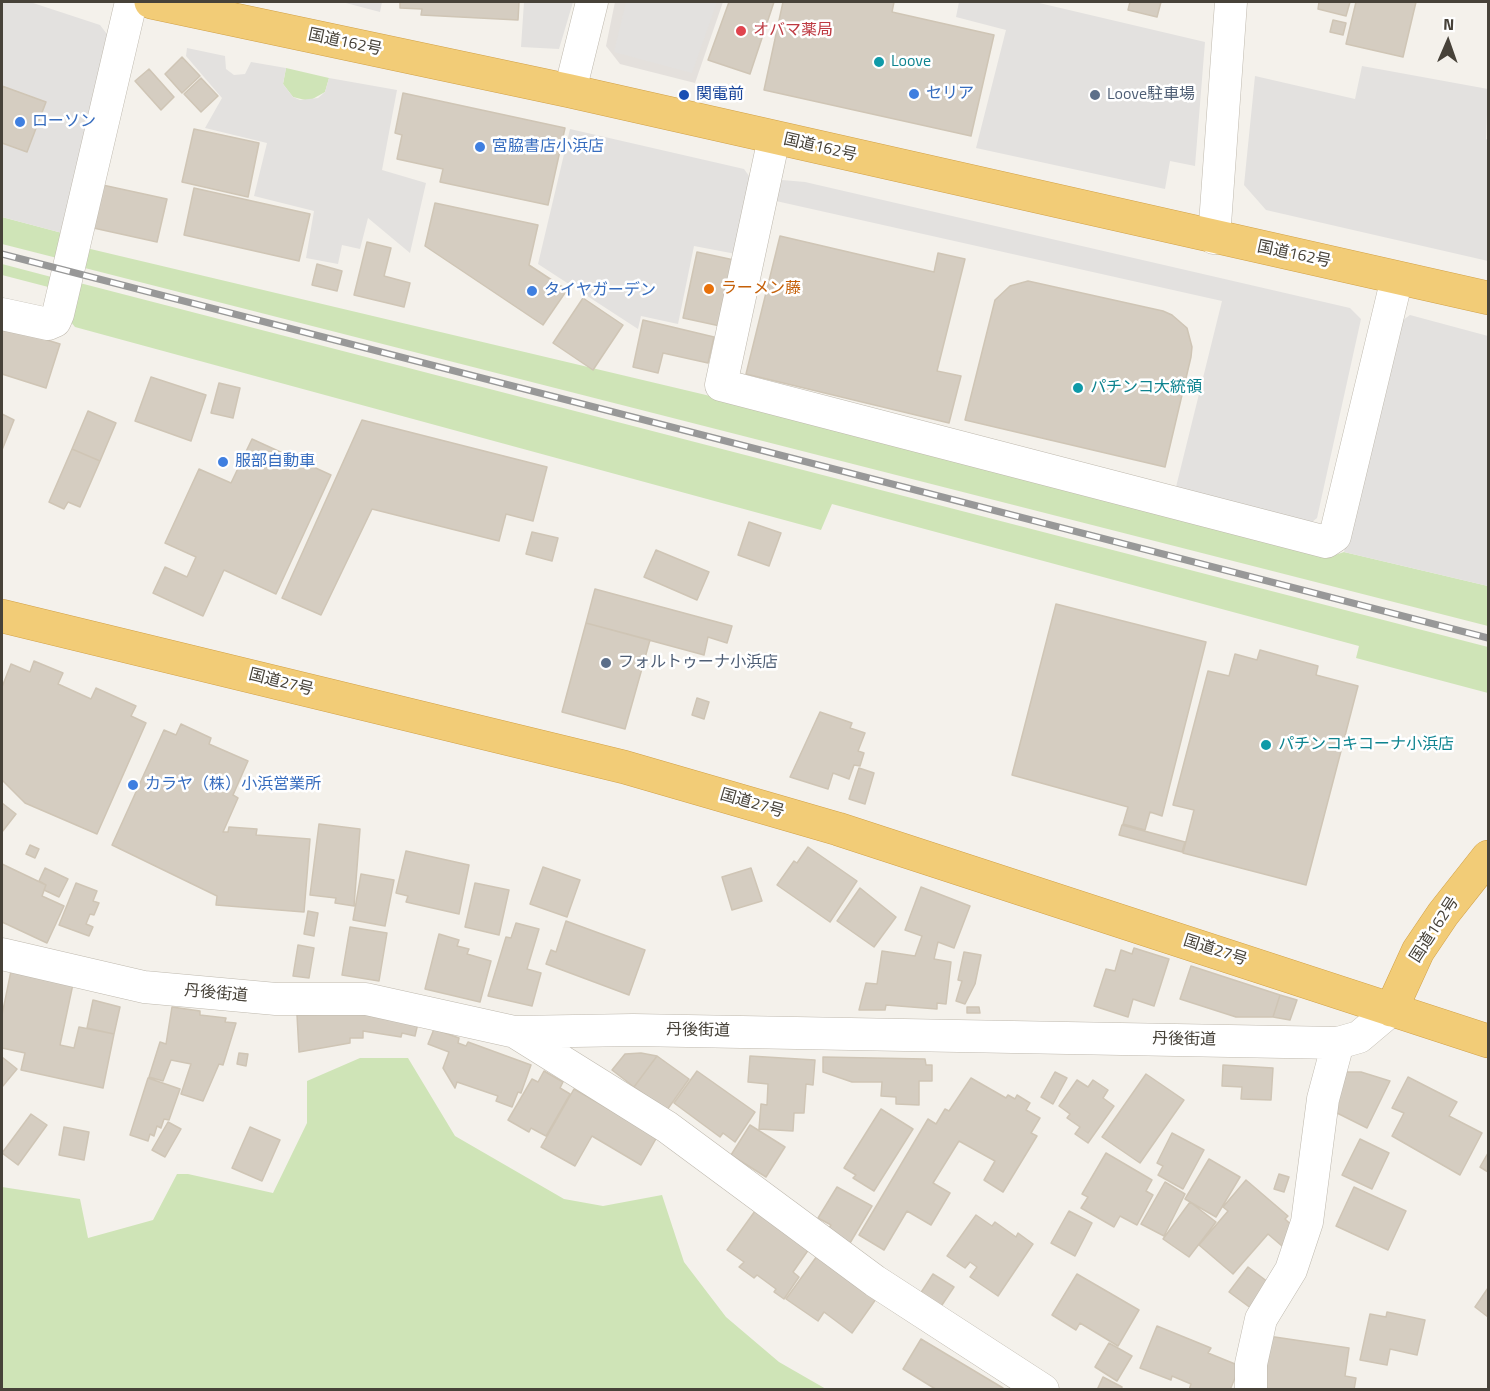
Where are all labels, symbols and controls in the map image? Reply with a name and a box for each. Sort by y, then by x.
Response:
north arrow [1418,12,1478,72]
text: N [1443,12,1455,36]
place label: オバマ薬局 [753,21,833,41]
marker: オバマ薬局 [734,24,748,38]
street label: 国道162号 [306,26,384,60]
place label: Loove [891,52,931,72]
marker: Loove [872,55,886,69]
place label: セリア [926,84,974,104]
place label: 関電前 [696,85,744,105]
place label: Loove駐車場 [1107,85,1195,105]
marker: セリア [907,87,921,101]
marker: 関電前 [677,88,691,102]
marker: Loove駐車場 [1088,88,1102,102]
place label: ローソン [32,112,96,132]
marker: ローソン [13,115,27,129]
street label: 国道162号 [781,130,859,166]
place label: 宮脇書店小浜店 [492,137,604,157]
marker: 宮脇書店小浜店 [473,140,487,154]
street label: 国道162号 [1255,238,1333,272]
place label: ラーメン藤 [721,279,801,299]
place label: タイヤガーデン [544,281,656,301]
marker: ラーメン藤 [702,282,716,296]
marker: タイヤガーデン [525,284,539,298]
place label: パチンコ大統領 [1090,378,1202,398]
marker: パチンコ大統領 [1071,381,1085,395]
place label: 服部自動車 [235,452,315,472]
marker: 服部自動車 [216,455,230,469]
place label: フォルトゥーナ小浜店 [618,653,778,673]
marker: フォルトゥーナ小浜店 [599,656,613,670]
street label: 国道27号 [247,666,315,700]
place label: パチンコキコーナ小浜店 [1278,735,1454,755]
marker: パチンコキコーナ小浜店 [1259,738,1273,752]
place label: カラヤ（株）小浜営業所 [145,775,321,795]
marker: カラヤ（株）小浜営業所 [126,778,140,792]
street label: 国道27号 [718,786,786,822]
street label: 国道162号 [1407,893,1463,967]
street label: 国道27号 [1181,932,1249,970]
street label: 丹後街道 [183,982,249,1006]
street label: 丹後街道 [666,1021,730,1041]
street label: 丹後街道 [1152,1030,1216,1050]

